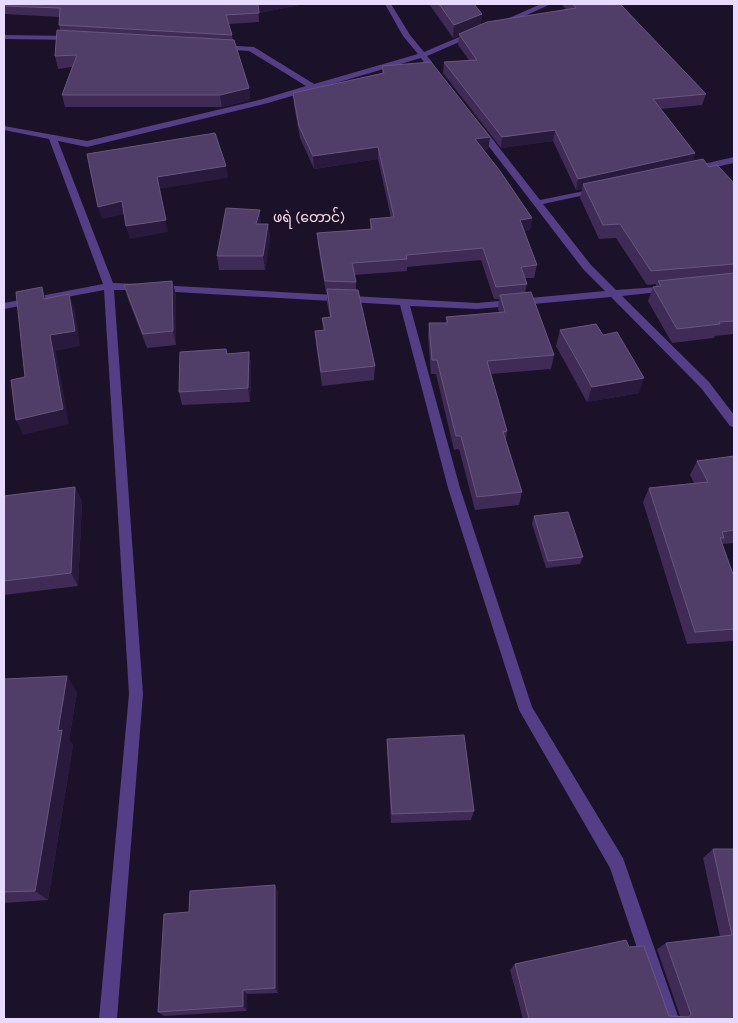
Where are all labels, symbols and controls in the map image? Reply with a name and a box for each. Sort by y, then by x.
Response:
district label: ဖရဲ (တောင်) [273,207,345,229]

